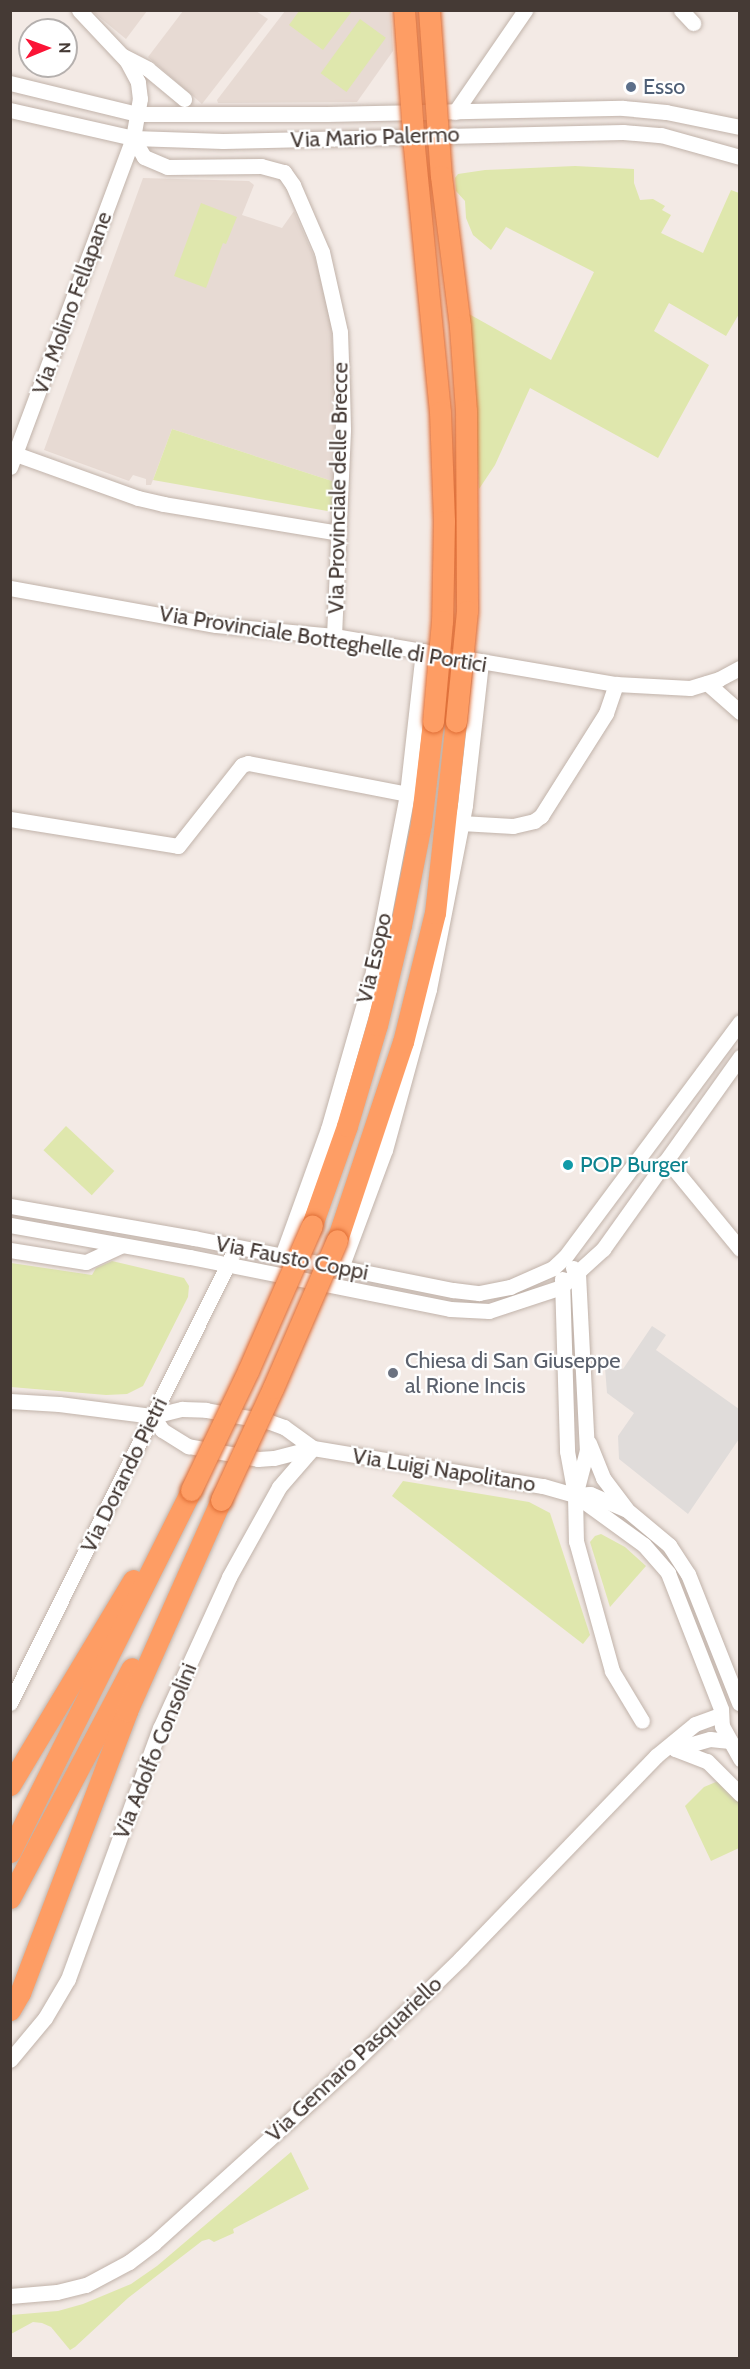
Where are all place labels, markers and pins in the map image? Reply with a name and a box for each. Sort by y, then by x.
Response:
place label: Esso [643,74,685,100]
marker: Esso [624,80,638,94]
place label: POP Burger [580,1152,688,1178]
marker: POP Burger [561,1158,575,1172]
place label: Chiesa di San Giuseppe al Rione Incis [405,1347,620,1398]
marker: Chiesa di San Giuseppe al Rione Incis [386,1366,400,1380]

